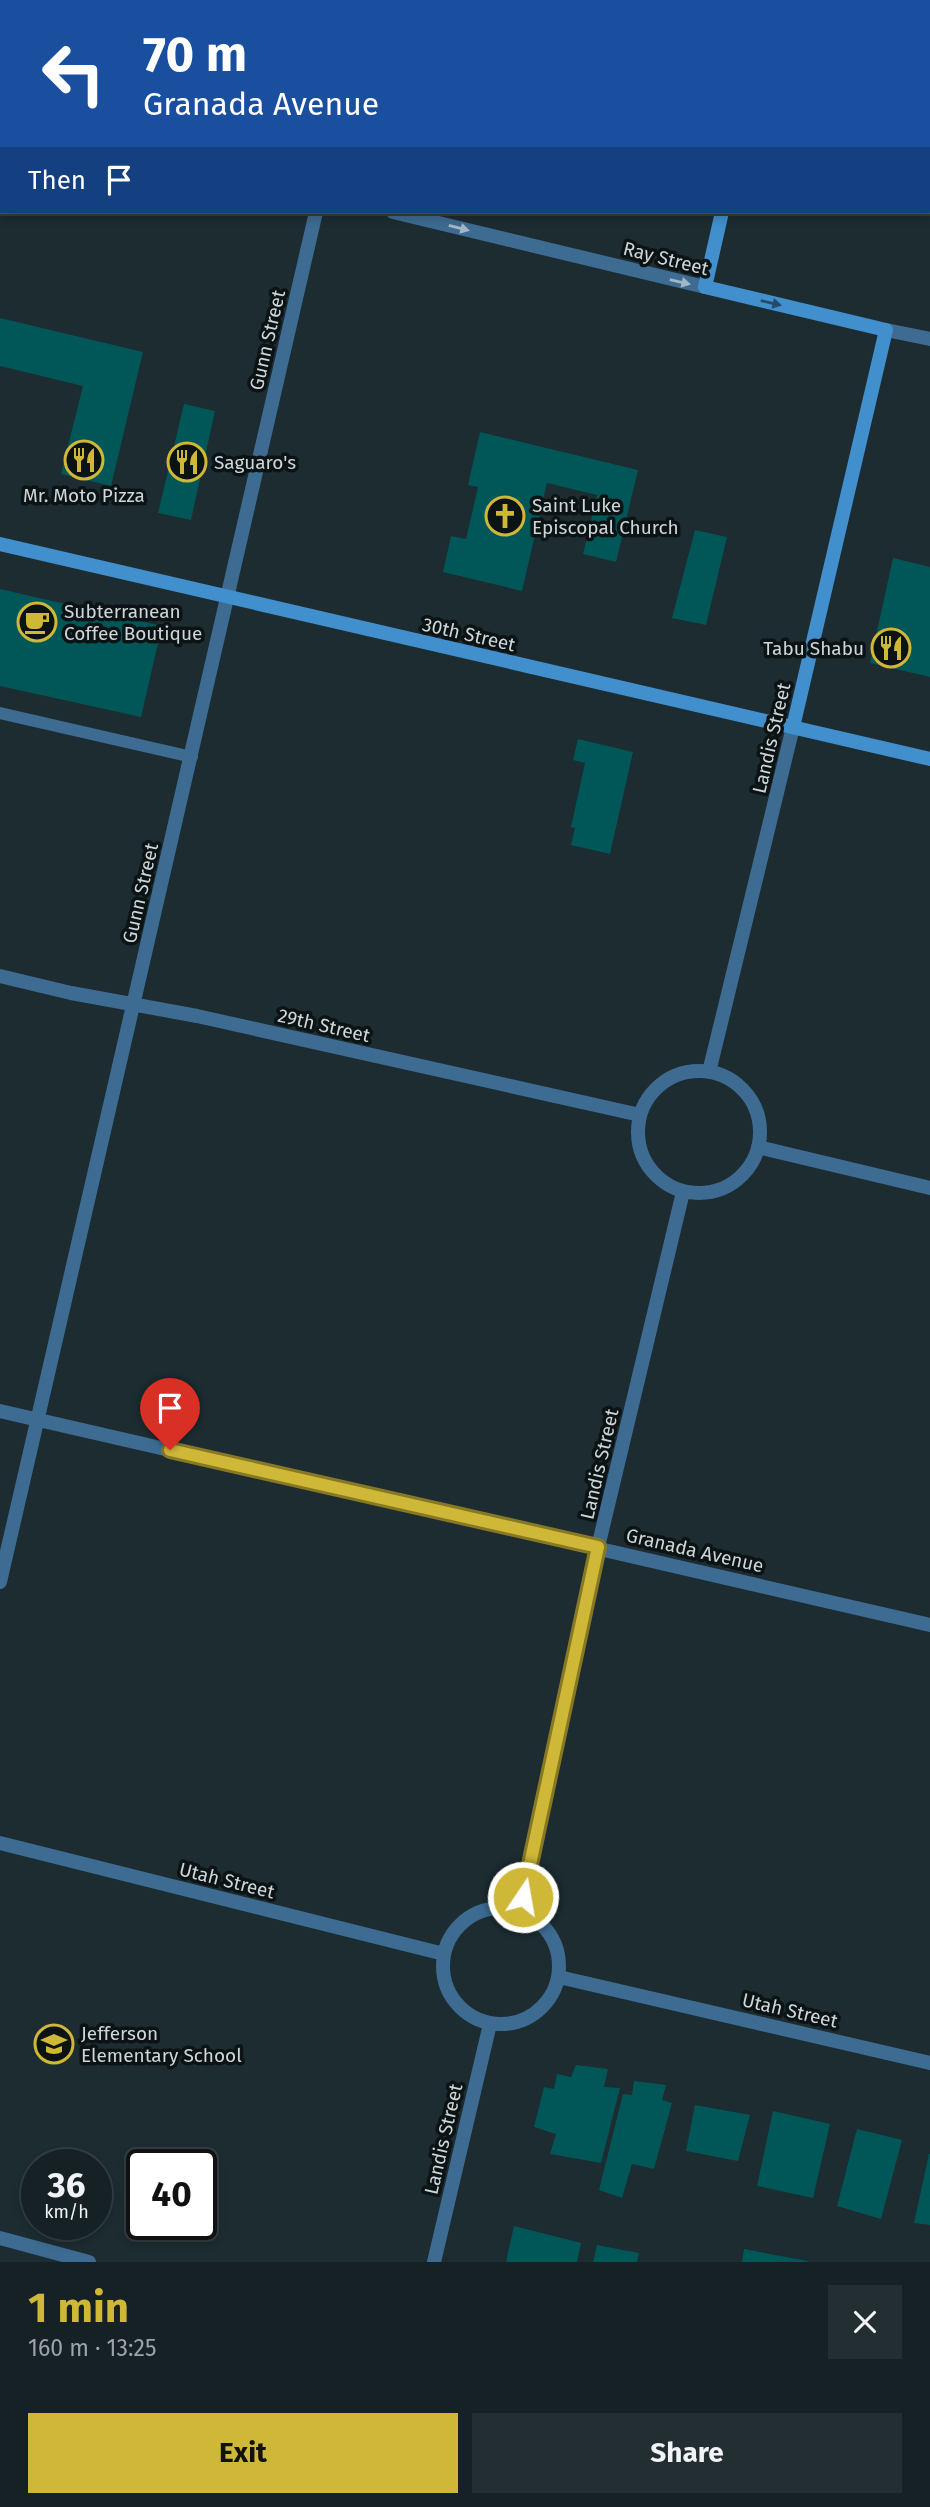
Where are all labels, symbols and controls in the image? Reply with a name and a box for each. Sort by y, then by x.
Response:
text: 70 m [143,25,247,84]
icon: left [28,28,119,119]
text: Granada Avenue [143,85,379,123]
icon: arrive [100,161,138,199]
text: Then [28,165,86,196]
one-way arrow [448,223,470,234]
street label: Ray Street [621,237,711,280]
one-way arrow [669,276,691,287]
street label: Gunn Street [245,288,290,392]
one-way arrow [760,297,782,308]
restaurant icon: Mr. Moto Pizza [63,439,105,481]
restaurant icon: Saguaro's [166,441,208,483]
place label: Saguaro's [214,451,296,474]
place label: Mr. Moto Pizza [23,484,145,507]
place label: Saint Luke Episcopal Church [532,494,679,539]
church icon: Saint Luke Episcopal Church [484,495,526,537]
place label: Subterranean Coffee Boutique [64,600,202,645]
cafe icon: Subterranean Coffee Boutique [16,601,58,643]
street label: 30th Street [420,613,518,656]
restaurant icon: Tabu Shabu [870,627,912,669]
place label: Tabu Shabu [763,637,864,660]
street label: Landis Street [748,680,795,796]
street label: Gunn Street [118,841,163,945]
street label: 29th Street [276,1004,372,1047]
pin [140,1378,200,1450]
icon: arrive [151,1389,189,1427]
street label: Landis Street [576,1406,623,1522]
street label: Granada Avenue [624,1524,766,1577]
street label: Utah Street [177,1858,277,1903]
position arrow [486,1860,560,1934]
street label: Utah Street [740,1988,840,2033]
place label: Jefferson Elementary School [81,2022,242,2067]
school or university icon: Jefferson Elementary School [33,2023,75,2065]
street label: Landis Street [420,2081,467,2197]
speed limit sign: 40 [126,2149,217,2240]
text: 36 [48,2164,85,2206]
text: km/h [44,2201,89,2223]
text: 1 min [28,2283,129,2333]
button: close [828,2285,902,2359]
text: 160 m · 13:25 [28,2334,156,2362]
button: Exit [28,2413,458,2493]
button: Share [472,2413,902,2493]

